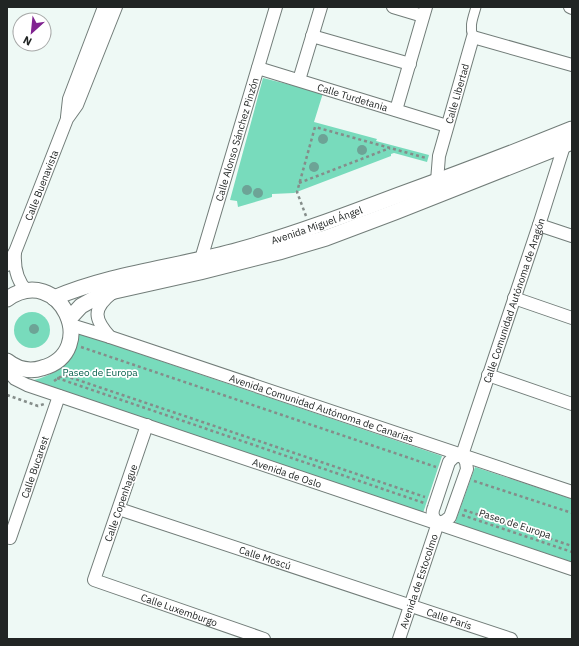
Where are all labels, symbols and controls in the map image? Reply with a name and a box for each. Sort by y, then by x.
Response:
north arrow [12,12,52,52]
text: N [21,33,34,49]
street label: Calle Libertad [442,62,472,125]
street label: Calle Alonso Sánchez Pinzón [212,76,261,203]
street label: Calle Turdetania [316,80,390,114]
street label: Calle Buenavista [21,147,61,222]
street label: Avenida Miguel Ángel [269,203,364,247]
street label: Calle Comunidad Autónoma de Aragón [480,216,547,385]
park label: Paseo de Europa [62,366,138,379]
street label: Avenida Comunidad Autónoma de Canarias [228,371,416,445]
street label: Calle Bucarest [18,434,51,500]
street label: Avenida de Oslo [251,455,324,491]
street label: Calle Copenhague [102,462,140,543]
street label: Paseo de Europa [477,506,553,542]
street label: Avenida de Estocolmo [396,532,441,630]
street label: Calle Moscú [237,543,293,572]
street label: Calle Luxemburgo [139,590,220,629]
street label: Calle París [425,605,474,632]

